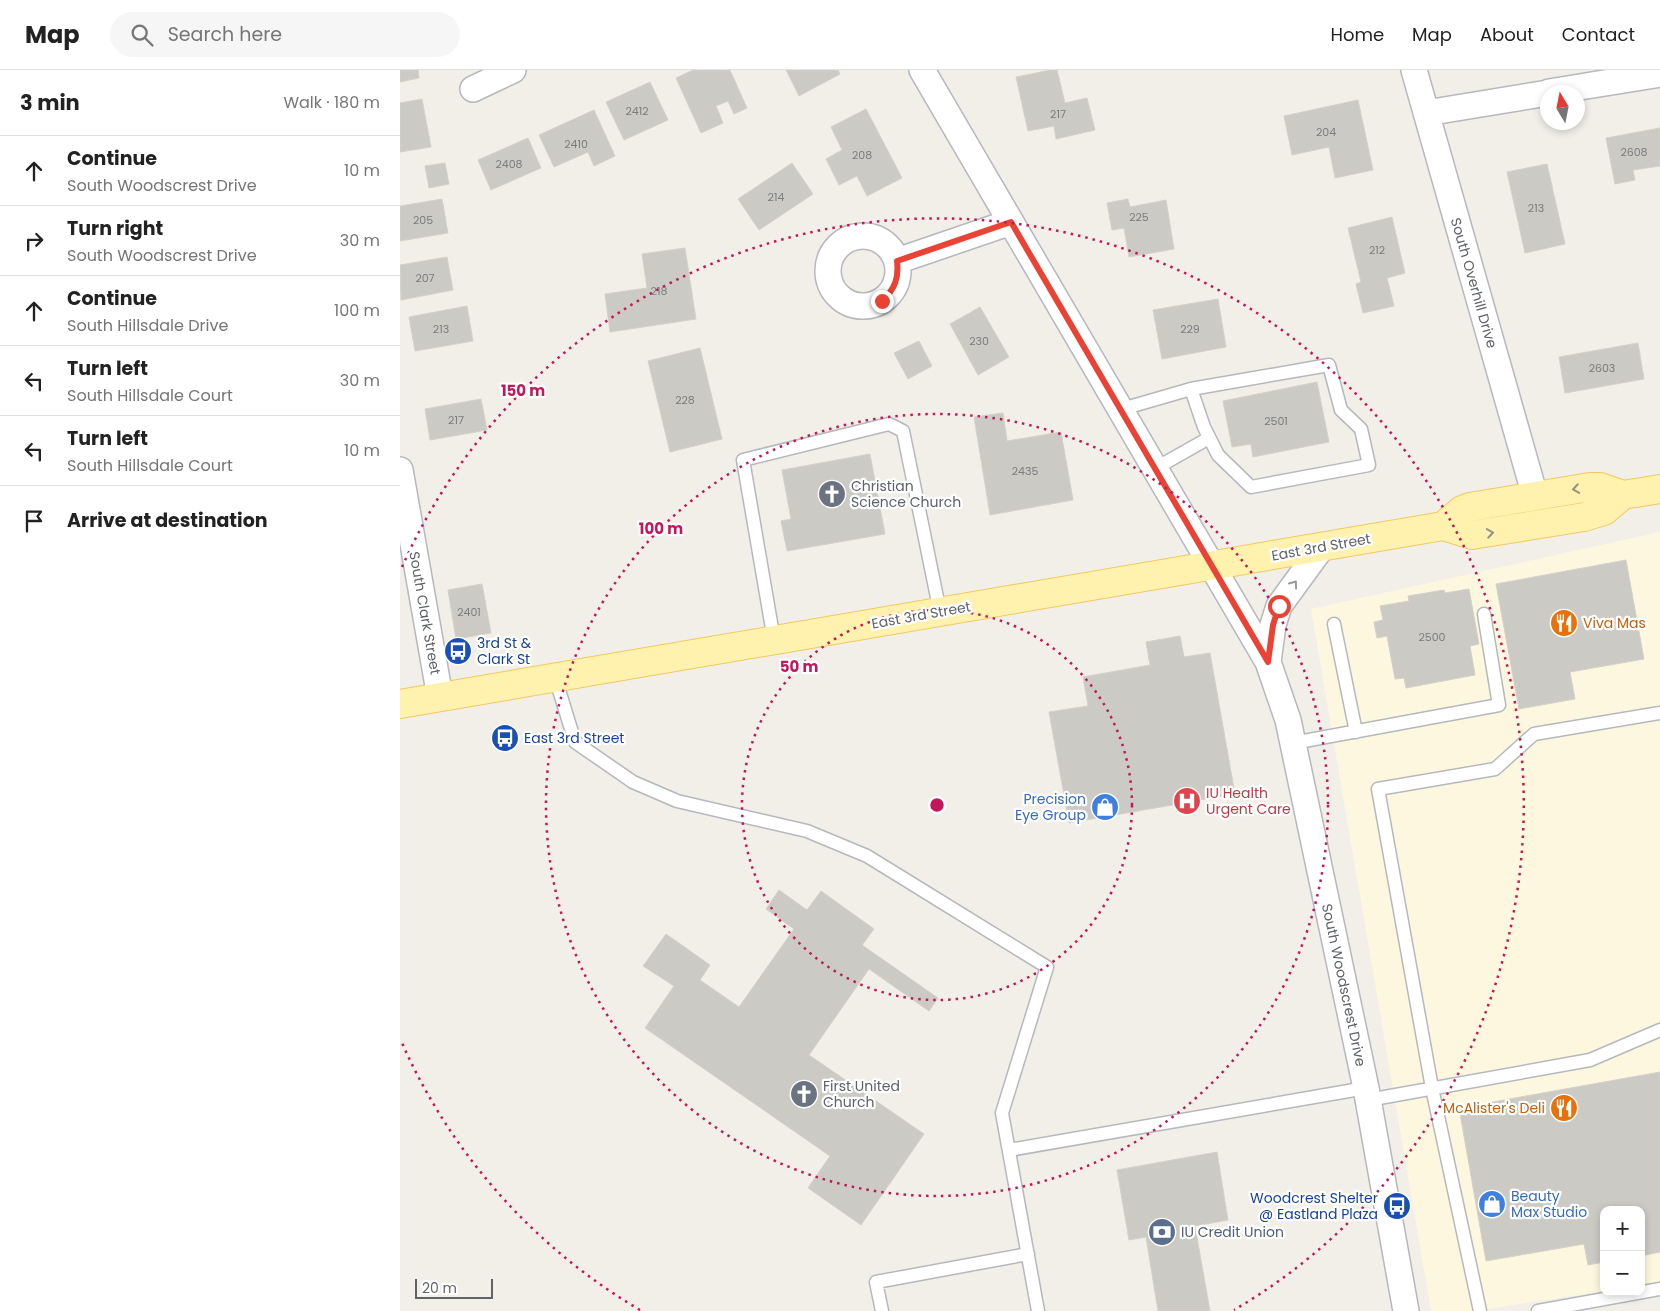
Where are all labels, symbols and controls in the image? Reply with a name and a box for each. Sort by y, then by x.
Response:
search box [110,12,460,57]
text: Map [25,18,80,51]
icon: search [128,21,156,49]
text: Search here [168,21,282,48]
text: Home [1330,22,1384,47]
text: Map [1412,22,1452,47]
text: About [1480,22,1534,47]
text: Contact [1562,22,1635,47]
north arrow [1540,85,1585,130]
text: 3 min [20,88,80,117]
text: Walk · 180 m [283,91,380,114]
house number: 2412 [625,103,649,119]
house number: 217 [1050,106,1066,122]
house number: 204 [1316,124,1336,140]
house number: 2410 [564,136,588,152]
house number: 2608 [1620,144,1648,160]
text: Continue [67,145,157,172]
house number: 208 [852,147,872,163]
house number: 2408 [495,156,523,172]
icon: ahead [20,157,48,185]
text: 10 m [344,159,380,182]
text: South Woodscrest Drive [67,174,257,197]
house number: 214 [768,189,784,205]
house number: 213 [1528,200,1544,216]
house number: 225 [1129,209,1149,225]
house number: 205 [413,212,433,228]
text: Turn right [67,215,163,242]
street label: South Overhill Drive [1446,215,1502,351]
icon: right [20,227,48,255]
text: 30 m [340,229,380,252]
house number: 212 [1369,242,1385,258]
text: South Woodscrest Drive [67,244,257,267]
house number: 207 [415,270,435,286]
house number: 218 [651,283,667,299]
text: Continue [67,285,157,312]
route end [871,290,894,313]
icon: ahead [20,297,48,325]
text: 100 m [334,299,380,322]
text: South Hillsdale Drive [67,314,228,337]
house number: 213 [433,321,449,337]
house number: 229 [1180,321,1200,337]
house number: 230 [969,333,989,349]
text: Turn left [67,355,148,382]
house number: 2603 [1589,360,1615,376]
icon: left [20,367,48,395]
text: 30 m [340,369,380,392]
text: 150 m [501,380,545,401]
text: South Hillsdale Court [67,384,233,407]
house number: 228 [675,392,695,408]
house number: 217 [448,412,464,428]
house number: 2501 [1264,413,1288,429]
text: Turn left [67,425,148,452]
icon: left [20,437,48,465]
text: 10 m [344,439,380,462]
text: South Hillsdale Court [67,454,233,477]
house number: 2435 [1012,463,1038,479]
place label: Christian Science Church [851,476,961,512]
church icon: Christian Science Church [817,479,847,509]
one-way arrow [1571,483,1580,493]
icon: arrive [20,507,48,535]
text: Arrive at destination [67,507,268,534]
text: 100 m [639,518,683,539]
street label: East 3rd Street [1270,528,1372,566]
one-way arrow [1486,528,1494,539]
street label: South Clark Street [404,550,446,676]
one-way arrow [1288,581,1296,590]
route start [1268,595,1291,618]
street label: East 3rd Street [870,596,972,634]
house number: 2401 [457,604,481,620]
restaurant icon: Viva Mas [1549,608,1579,638]
place label: Viva Mas [1583,613,1646,633]
house number: 2500 [1418,629,1446,645]
place label: 3rd St & Clark St [477,633,532,669]
bus stop icon: 3rd St & Clark St [443,636,473,666]
text: 50 m [780,656,818,677]
bus stop icon: East 3rd Street [490,723,520,753]
place label: East 3rd Street [524,728,624,748]
place label: IU Health Urgent Care [1206,783,1291,819]
hospital icon: IU Health Urgent Care [1172,786,1202,816]
place label: Precision Eye Group [1015,789,1086,825]
shop icon: Precision Eye Group [1090,792,1120,822]
centre of rings [928,796,946,814]
street label: South Woodscrest Drive [1317,902,1371,1069]
place label: First United Church [823,1076,900,1112]
church icon: First United Church [789,1079,819,1109]
restaurant icon: McAlister's Deli [1549,1093,1579,1123]
place label: McAlister's Deli [1443,1098,1545,1118]
place label: Beauty Max Studio [1511,1186,1587,1222]
place label: Woodcrest Shelter @ Eastland Plaza [1250,1188,1378,1224]
shop icon: Beauty Max Studio [1477,1189,1507,1219]
bus stop icon: Woodcrest Shelter @ Eastland Plaza [1382,1191,1412,1221]
map controls [1600,1206,1645,1296]
button: + [1600,1206,1645,1251]
bank icon: IU Credit Union [1147,1217,1177,1247]
place label: IU Credit Union [1181,1222,1284,1242]
button: − [1600,1251,1645,1296]
scale bar [415,1276,492,1299]
text: 20 m [422,1278,457,1298]

